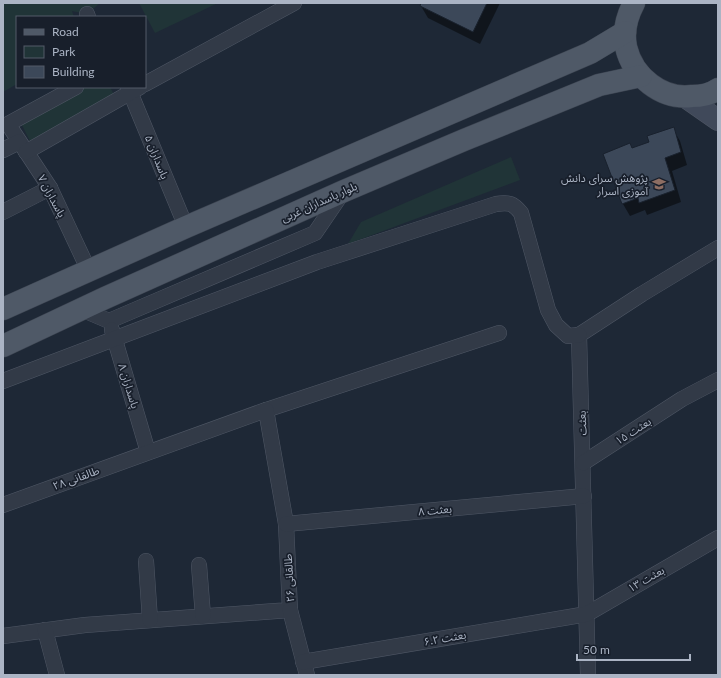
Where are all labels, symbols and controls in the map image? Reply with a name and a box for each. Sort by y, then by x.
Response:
legend [16,16,146,88]
text: Road [52,24,79,39]
text: Park [52,44,76,59]
text: Building [52,64,95,79]
street label: پاسداران ۵ [141,133,172,182]
place label: پژوهش سرای دانش آموزی اسرار [561,171,649,198]
street label: پاسداران ۷ [34,172,69,220]
school or university icon: پژوهش سرای دانش آموزی اسرار [651,176,667,192]
street label: بلوار پاسداران غربی [279,179,360,226]
street label: پاسداران ۸ [114,362,143,411]
street label: بعثت [575,410,589,436]
street label: بعثت ۱۵ [612,414,654,448]
street label: طالقانی ۲۸ [51,463,101,493]
street label: بعثت ۸ [417,502,453,518]
street label: طالقانی ۲۶ [281,553,297,603]
street label: بعثت ۱۳ [625,563,667,595]
street label: بعثت ۶.۲ [423,627,467,649]
scale bar [577,636,690,662]
text: 50 m [583,642,610,657]

